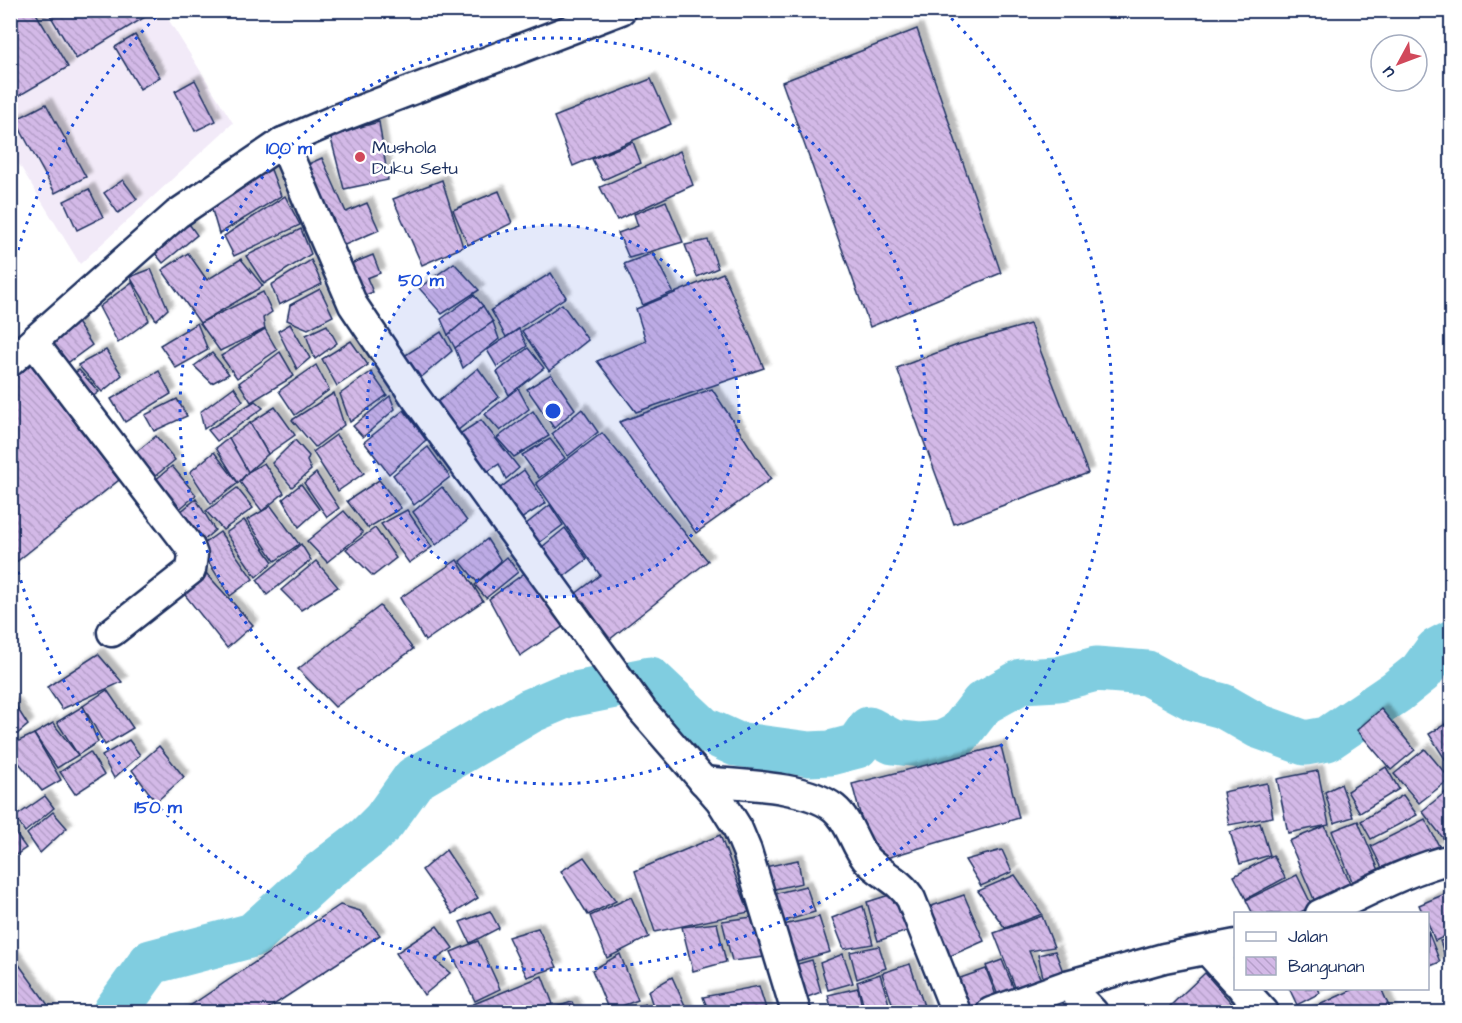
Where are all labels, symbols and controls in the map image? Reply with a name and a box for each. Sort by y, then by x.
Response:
north arrow [1369,33,1429,93]
text: U [1377,62,1400,83]
place label: Mushola Duku Setu [372,135,458,181]
text: 100 m [266,136,313,161]
marker: Mushola Duku Setu [353,150,367,164]
text: 50 m [398,268,445,293]
centre of rings [543,401,563,421]
text: 150 m [134,795,183,820]
legend [1234,912,1429,990]
text: Jalan [1288,924,1328,949]
text: Bangunan [1288,954,1365,980]

